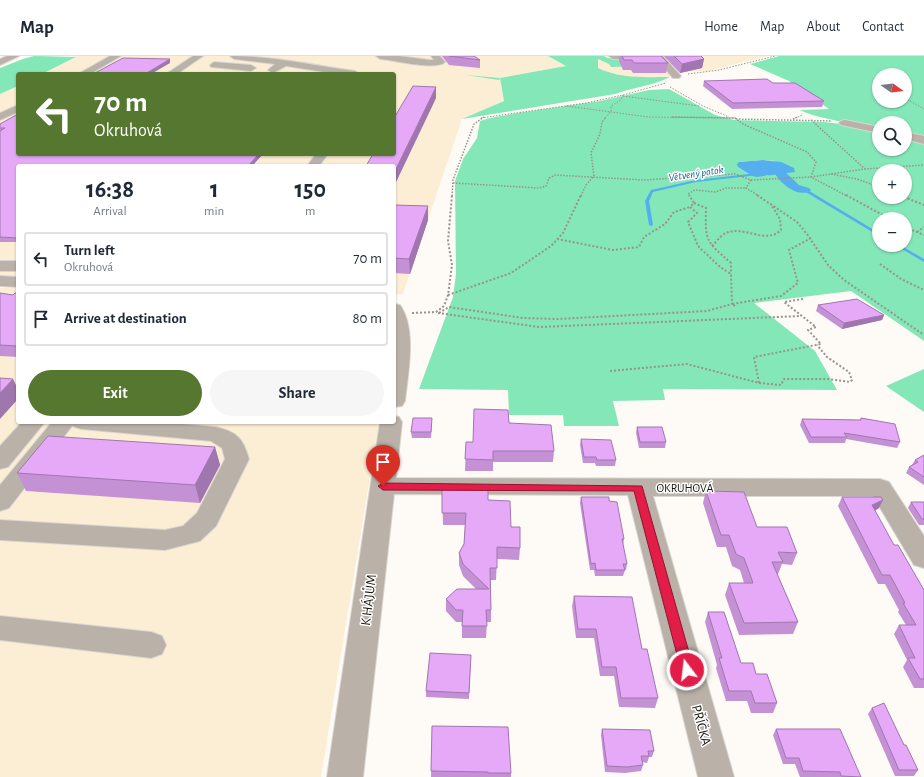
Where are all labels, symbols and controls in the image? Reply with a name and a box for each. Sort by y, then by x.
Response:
text: Map [20,18,54,37]
text: Home [704,20,738,34]
text: Map [760,20,784,34]
text: About [806,20,840,34]
text: Contact [862,20,904,34]
north arrow [872,68,912,108]
map controls [872,68,912,252]
icon: left [28,88,80,140]
text: 70 m [94,89,148,117]
button: search [872,116,912,156]
text: Okruhová [94,122,162,140]
water label: Větvený potok [668,164,724,184]
button: + [872,164,912,204]
text: 16:38 [86,178,134,202]
text: 1 [210,178,219,202]
text: 150 [294,178,326,202]
text: Arrival [93,205,127,218]
text: min [204,205,224,218]
text: m [305,205,315,218]
button: − [872,212,912,252]
text: Turn left [64,243,115,258]
icon: left [30,248,52,270]
text: 70 m [353,251,382,266]
text: Okruhová [64,261,113,274]
icon: arrive [30,308,52,330]
text: Arrive at destination [64,311,187,326]
text: 80 m [352,311,382,326]
button: Exit [28,370,202,416]
button: Share [210,370,384,416]
pin [366,445,400,486]
icon: arrive [372,451,394,473]
street label: OKRUHOVÁ [657,481,714,494]
street label: K HÁJŮM [356,573,379,627]
position arrow [666,649,708,691]
street label: PŘÍČKA [689,703,716,747]

